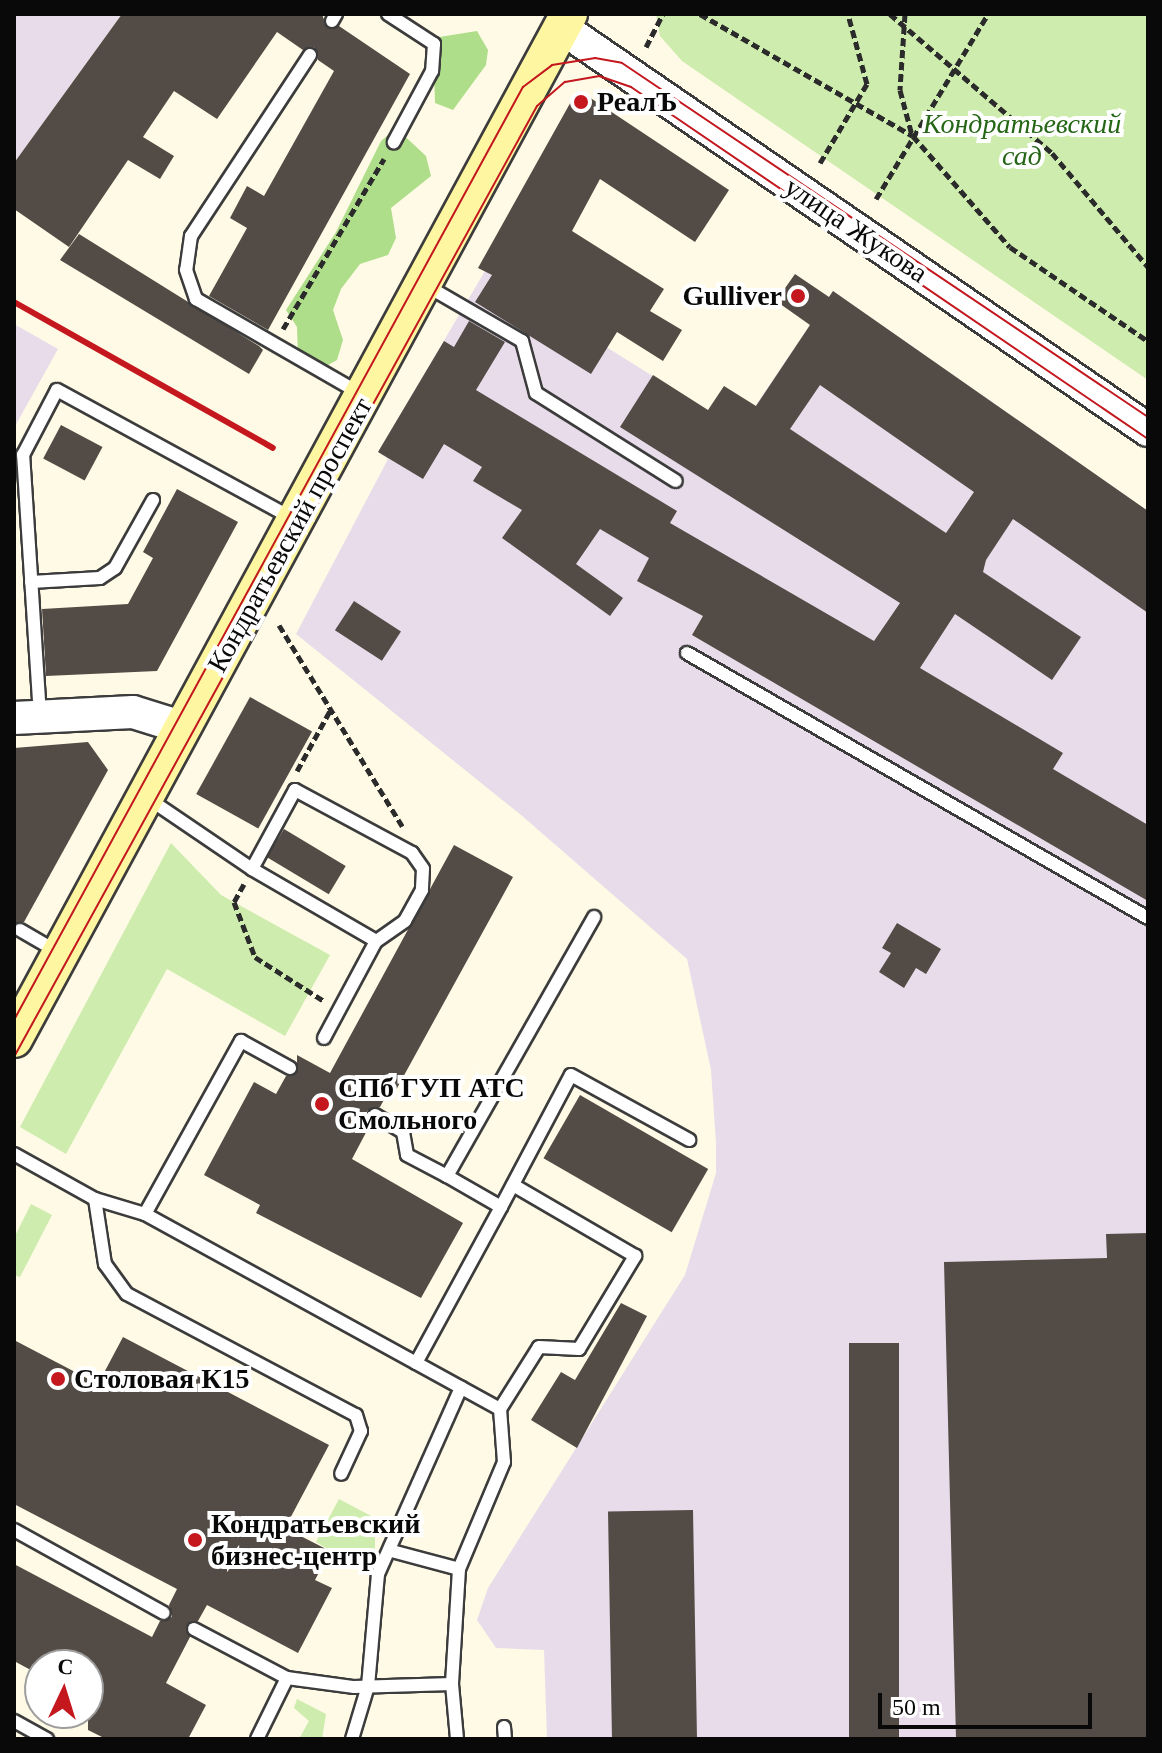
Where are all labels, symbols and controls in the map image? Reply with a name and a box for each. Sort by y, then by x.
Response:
place label: РеалЪ [597,85,678,119]
marker: РеалЪ [572,93,590,111]
park label: Кондратьевский сад [923,107,1121,173]
street label: улица Жукова [778,170,934,290]
place label: Gulliver [682,279,782,313]
marker: Gulliver [789,287,807,305]
street label: Кондратьевский проспект [200,392,380,678]
place label: СПб ГУП АТС Смольного [338,1071,525,1137]
marker: СПб ГУП АТС Смольного [313,1095,331,1113]
place label: Столовая К15 [74,1362,249,1396]
marker: Столовая К15 [49,1370,67,1388]
place label: Кондратьевский бизнес-центр [211,1507,420,1573]
marker: Кондратьевский бизнес-центр [186,1531,204,1549]
north arrow [24,1649,104,1729]
text: С [57,1654,74,1680]
scale bar [882,1677,1096,1727]
text: 50 m [892,1694,941,1720]

